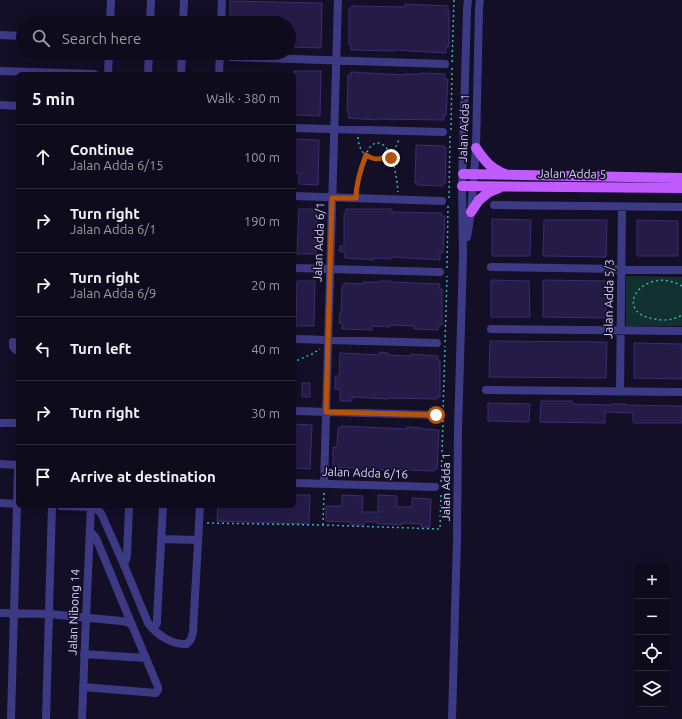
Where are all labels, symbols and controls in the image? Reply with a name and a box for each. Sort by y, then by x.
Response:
search box [16,16,296,60]
icon: search [30,27,52,49]
text: Search here [62,30,141,47]
text: 5 min [32,89,75,108]
text: Walk · 380 m [206,91,280,105]
street label: Jalan Adda 1 [456,94,471,162]
text: Continue [70,141,134,158]
icon: ahead [32,146,54,168]
route end [382,149,400,167]
text: 100 m [244,150,280,164]
text: Jalan Adda 6/15 [70,158,164,172]
street label: Jalan Adda 5 [538,166,606,181]
street label: Jalan Adda 6/1 [311,202,326,282]
text: Turn right [70,205,140,222]
icon: right [32,210,54,232]
text: 190 m [244,214,280,228]
text: Jalan Adda 6/1 [70,222,156,236]
street label: Jalan Adda 5/3 [601,259,616,339]
text: Turn right [70,269,140,286]
icon: right [32,274,54,296]
text: 20 m [251,278,280,292]
text: Jalan Adda 6/9 [70,286,156,300]
icon: left [32,338,54,360]
text: Turn left [70,340,131,357]
text: 40 m [251,342,280,356]
icon: right [32,402,54,424]
text: Turn right [70,404,140,421]
text: 30 m [251,406,280,420]
route start [427,406,445,424]
street label: Jalan Adda 1 [439,453,452,521]
street label: Jalan Adda 6/16 [322,464,409,481]
icon: arrive [32,466,54,488]
text: Arrive at destination [70,468,216,485]
map controls [634,563,670,707]
button: + [634,563,670,599]
street label: Jalan Nibong 14 [65,568,82,655]
button: − [634,599,670,635]
button: locate [634,635,670,671]
button: layers [634,671,670,707]

